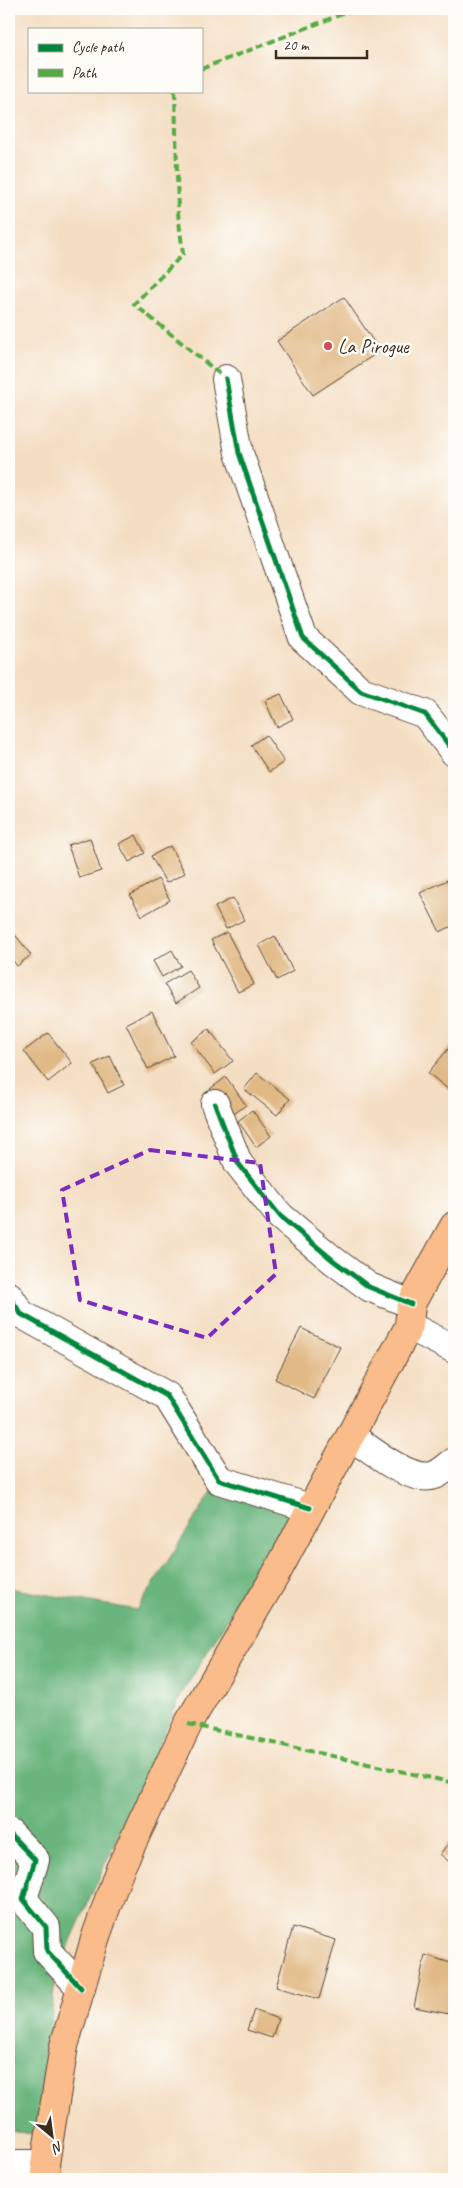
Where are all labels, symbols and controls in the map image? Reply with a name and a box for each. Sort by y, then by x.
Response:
legend [28,28,202,92]
scale bar [276,28,367,60]
text: 20 m [283,36,310,55]
text: Cycle path [72,38,124,57]
text: Path [72,64,98,83]
place label: La Pirogue [338,334,410,359]
marker: La Pirogue [322,340,334,352]
north arrow [28,2110,78,2160]
text: N [48,2137,66,2158]

